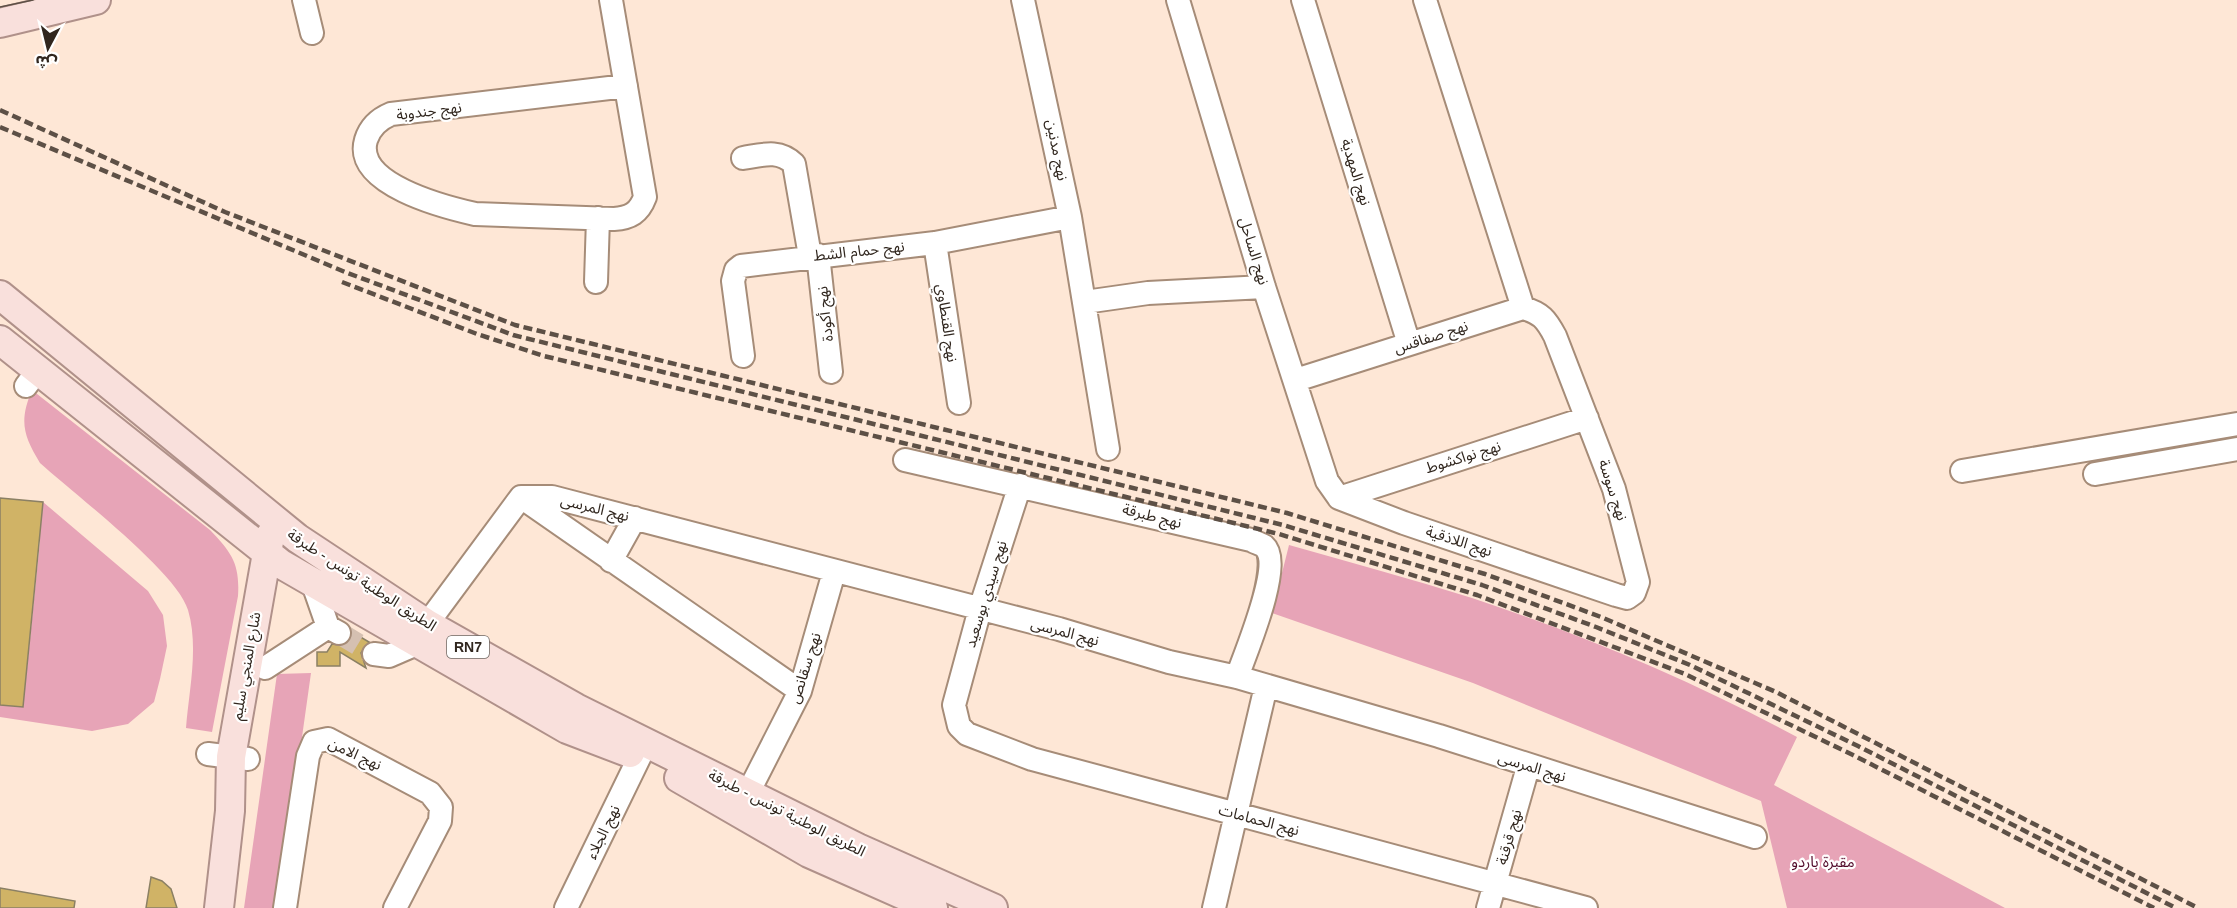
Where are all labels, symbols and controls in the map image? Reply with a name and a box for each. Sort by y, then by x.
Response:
north arrow [18,18,78,78]
text: ش [34,52,58,72]
street label: نهج جندوبة [395,98,463,127]
street label: نهج مدنين [1039,118,1072,183]
street label: نهج المهدية [1334,136,1375,209]
street label: نهج الساحل [1232,215,1273,288]
street label: نهج حمام الشط [813,237,906,268]
street label: نهج القنطاوي [930,283,961,364]
street label: نهج أكودة [813,285,840,343]
street label: نهج صفاقس [1392,317,1471,360]
street label: نهج نواكشوط [1423,437,1504,480]
street label: نهج سوسة [1592,457,1631,524]
street label: نهج المرسى [558,491,631,528]
street label: نهج طبرقة [1120,500,1183,535]
street label: نهج اللاذقية [1423,522,1494,563]
street label: الطريق الوطنية تونس - طبرقة [284,525,440,636]
street label: نهج سيدي بوسعيد [961,538,1014,650]
street label: شارع المنجي سليم [228,610,267,722]
street label: نهج المرسى [1028,614,1101,653]
street label: نهج سقانص [785,630,828,707]
road number: RN7 [447,636,489,658]
street label: نهج الامن [324,734,384,777]
street label: نهج المرسى [1495,748,1568,789]
street label: الطريق الوطنية تونس - طبرقة [705,765,869,861]
street label: نهج الحمامات [1216,801,1301,842]
street label: نهج الجلاء [582,802,626,863]
street label: نهج قرقنة [1493,807,1528,868]
park label: مقبرة باردو [1791,853,1855,871]

